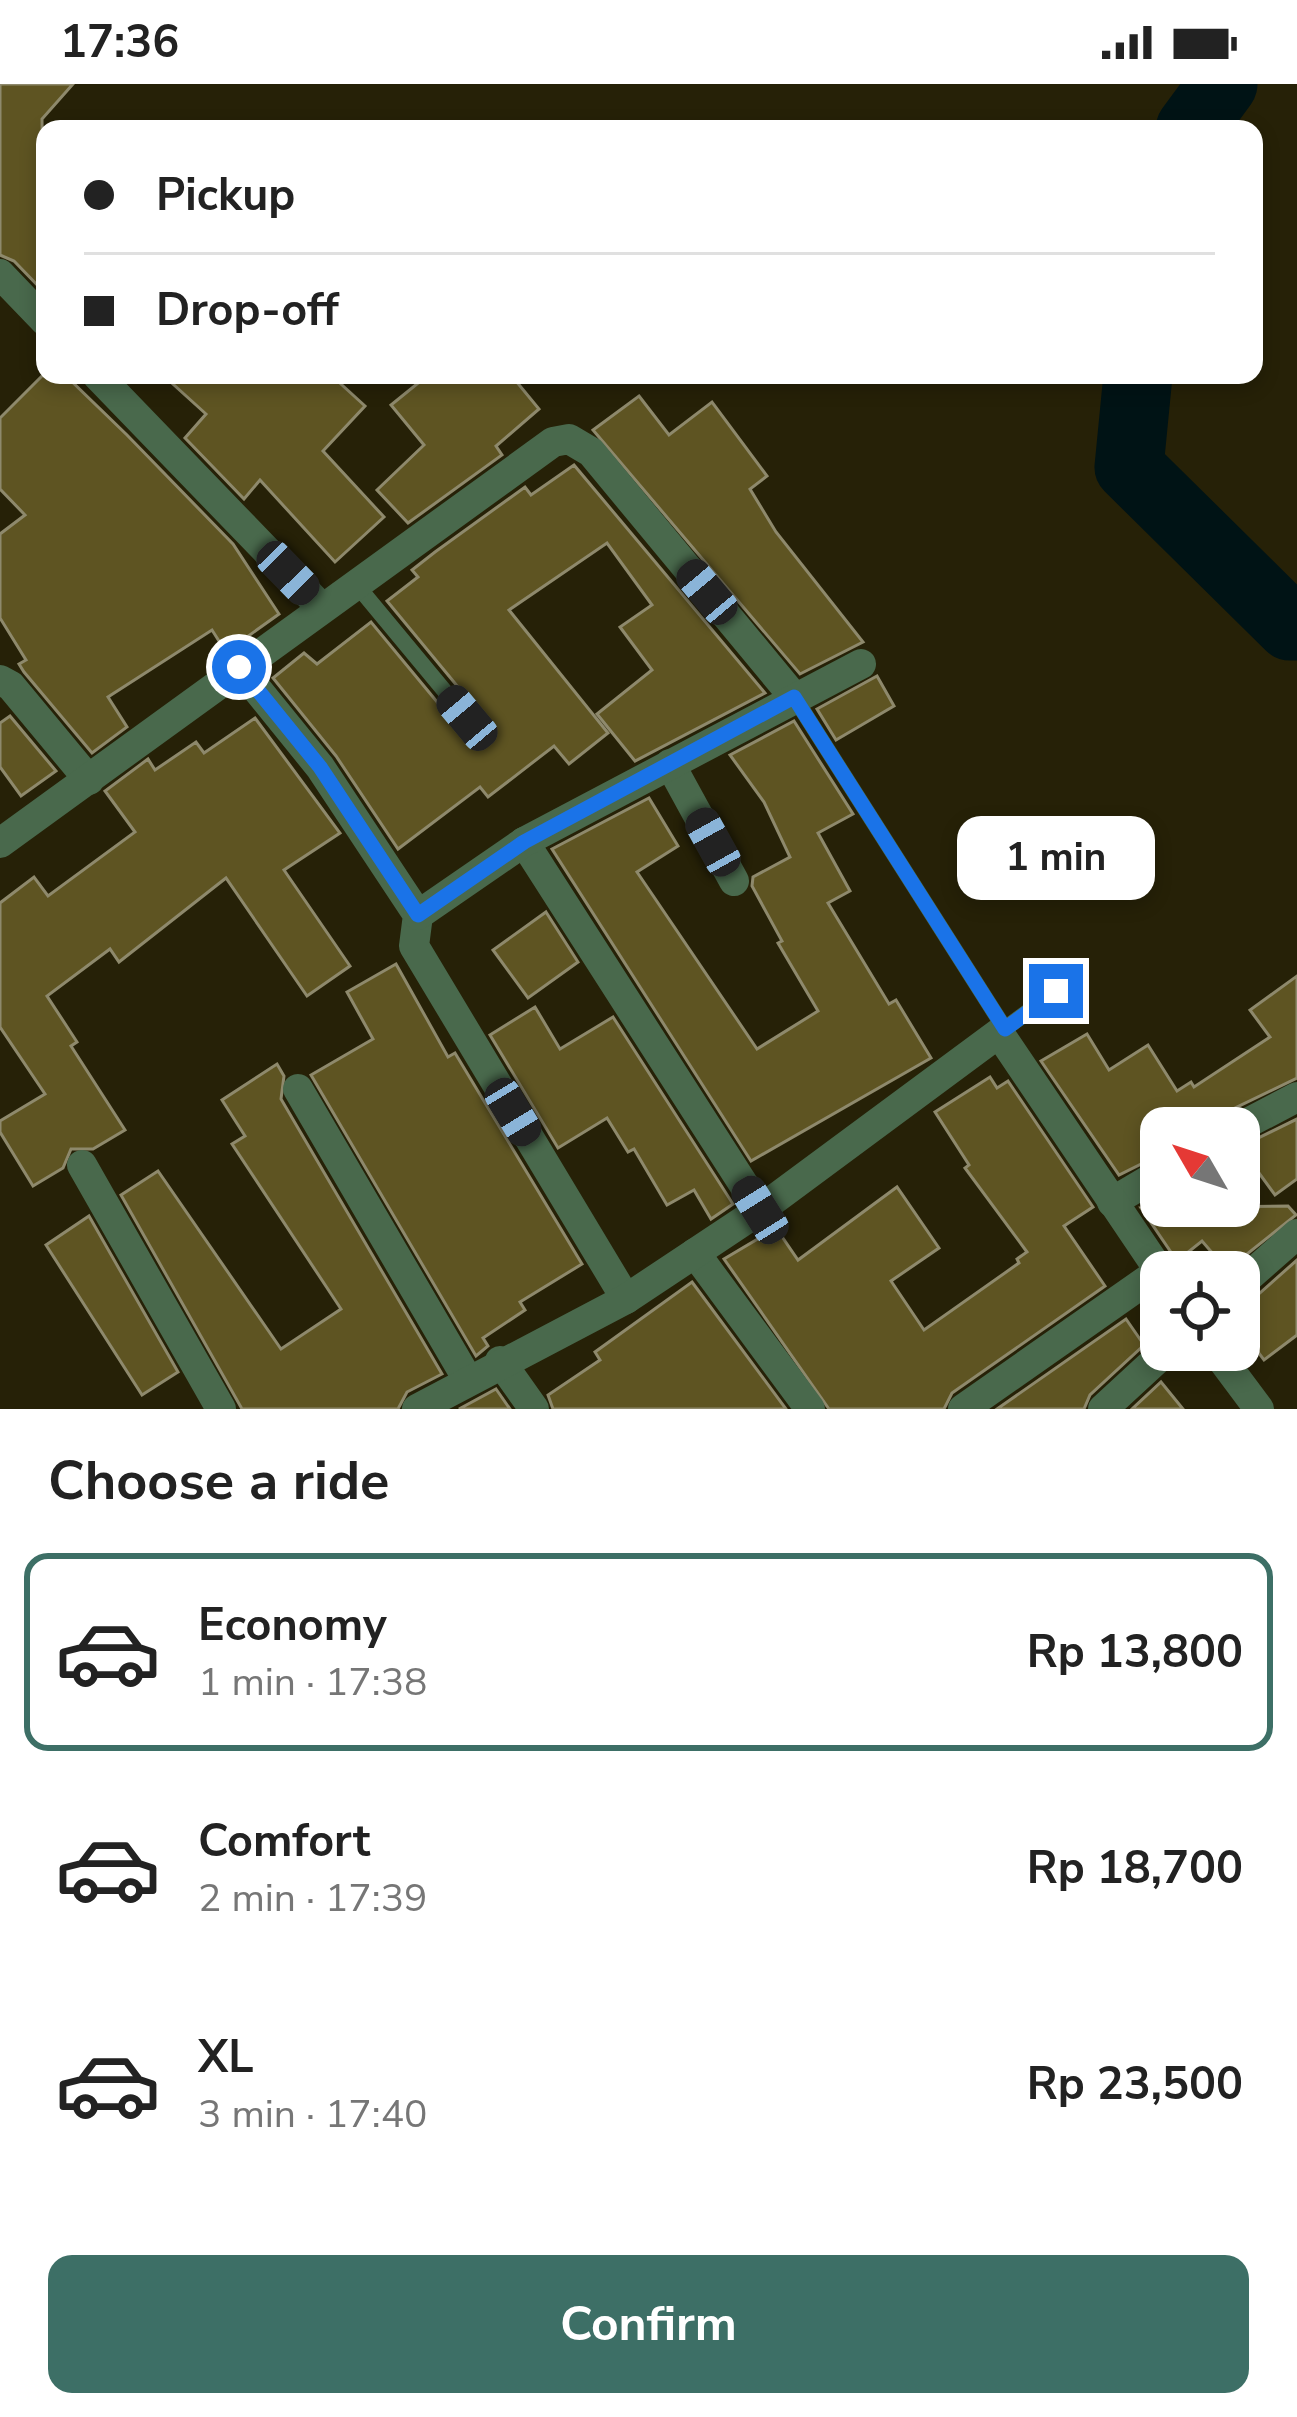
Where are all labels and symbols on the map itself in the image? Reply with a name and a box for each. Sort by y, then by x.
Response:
car [250,535,326,611]
car [670,553,744,631]
route start [212,640,266,694]
car [430,679,504,757]
car [680,802,746,882]
callout: 1 min [957,817,1155,901]
route end [1029,964,1083,1018]
car [479,1072,547,1152]
north arrow [1140,1107,1260,1227]
car [726,1170,794,1250]

